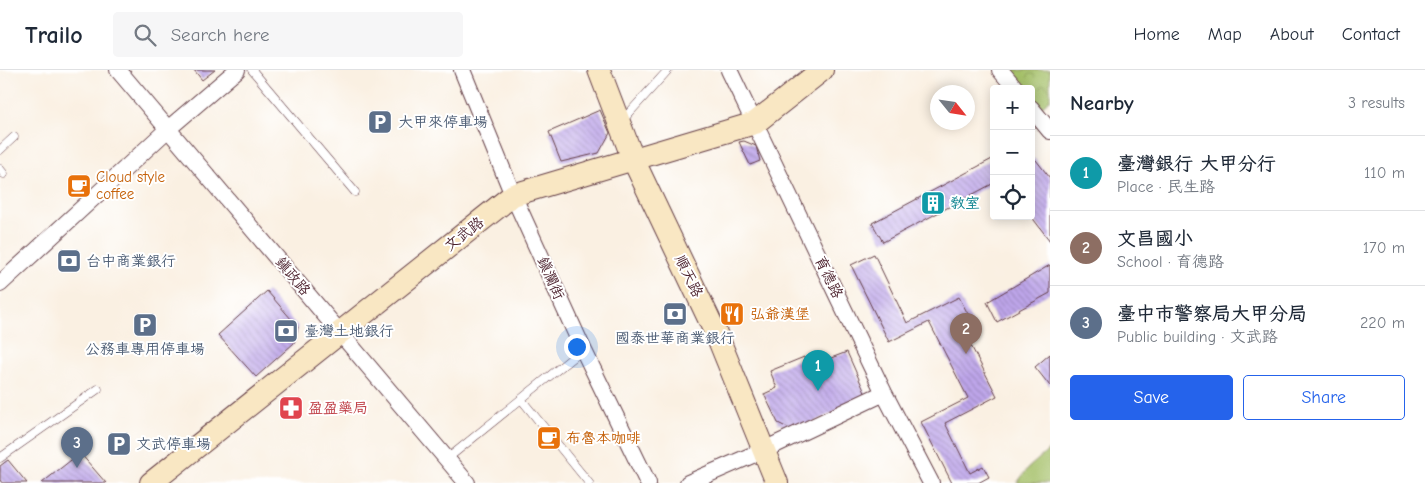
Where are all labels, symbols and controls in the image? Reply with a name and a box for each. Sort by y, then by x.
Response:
search box [113,12,463,57]
text: Trailo [25,21,83,49]
icon: search [131,21,159,49]
text: Search here [171,24,270,46]
text: Home [1133,24,1180,45]
text: Map [1208,24,1242,45]
text: About [1270,24,1314,45]
text: Contact [1342,24,1400,45]
north arrow [930,85,975,130]
map controls [990,85,1035,220]
button: + [990,85,1035,130]
text: Nearby [1070,91,1134,115]
text: 3 results [1348,94,1405,112]
parking icon: 大甲來停車場 [367,109,393,135]
place label: 大甲來停車場 [398,113,488,131]
button: − [990,130,1035,175]
text: 臺灣銀行 大甲分行 [1117,153,1276,175]
text: 1 [1083,164,1089,182]
text: 110 m [1364,164,1405,182]
place label: Cloud style coffee [96,168,166,203]
cafe icon: Cloud style coffee [66,173,92,199]
button: locate [990,175,1035,220]
text: Place · 民生路 [1117,178,1215,196]
building icon: 教室 [920,190,946,216]
place label: 教室 [950,194,980,212]
street label: 文武路 [441,213,487,255]
text: 文昌國小 [1117,228,1193,250]
text: 2 [1082,239,1090,257]
text: 170 m [1363,239,1405,257]
bank icon: 台中商業銀行 [56,248,82,274]
place label: 台中商業銀行 [86,252,176,270]
street label: 順天路 [671,252,707,300]
street label: 鎮政路 [272,253,314,299]
street label: 育德路 [811,253,847,301]
text: School · 育德路 [1117,253,1224,271]
street label: 鎮瀾街 [534,254,568,302]
bank icon: 國泰世華商業銀行 [662,301,688,327]
restaurant icon: 弘爺漢堡 [719,301,745,327]
text: 臺中市警察局大甲分局 [1117,303,1307,325]
place label: 弘爺漢堡 [750,305,810,323]
parking icon: 公務車專用停車場 [132,312,158,338]
pin: 2 [950,313,982,354]
text: 3 [1082,314,1090,332]
text: 220 m [1360,314,1405,332]
bank icon: 臺灣土地銀行 [273,318,299,344]
place label: 臺灣土地銀行 [304,322,394,340]
text: Public building · 文武路 [1117,328,1278,346]
place label: 國泰世華商業銀行 [615,329,735,347]
your location [564,334,590,360]
place label: 公務車專用停車場 [85,340,205,358]
pin: 1 [802,350,834,391]
button: Save [1070,375,1233,420]
button: Share [1243,375,1405,420]
pharmacy icon: 盈盈藥局 [278,395,304,421]
place label: 盈盈藥局 [308,399,368,417]
cafe icon: 布魯本咖啡 [536,425,562,451]
pin: 3 [61,427,93,468]
place label: 布魯本咖啡 [566,429,641,447]
parking icon: 文武停車場 [106,431,132,457]
place label: 文武停車場 [136,435,211,453]

